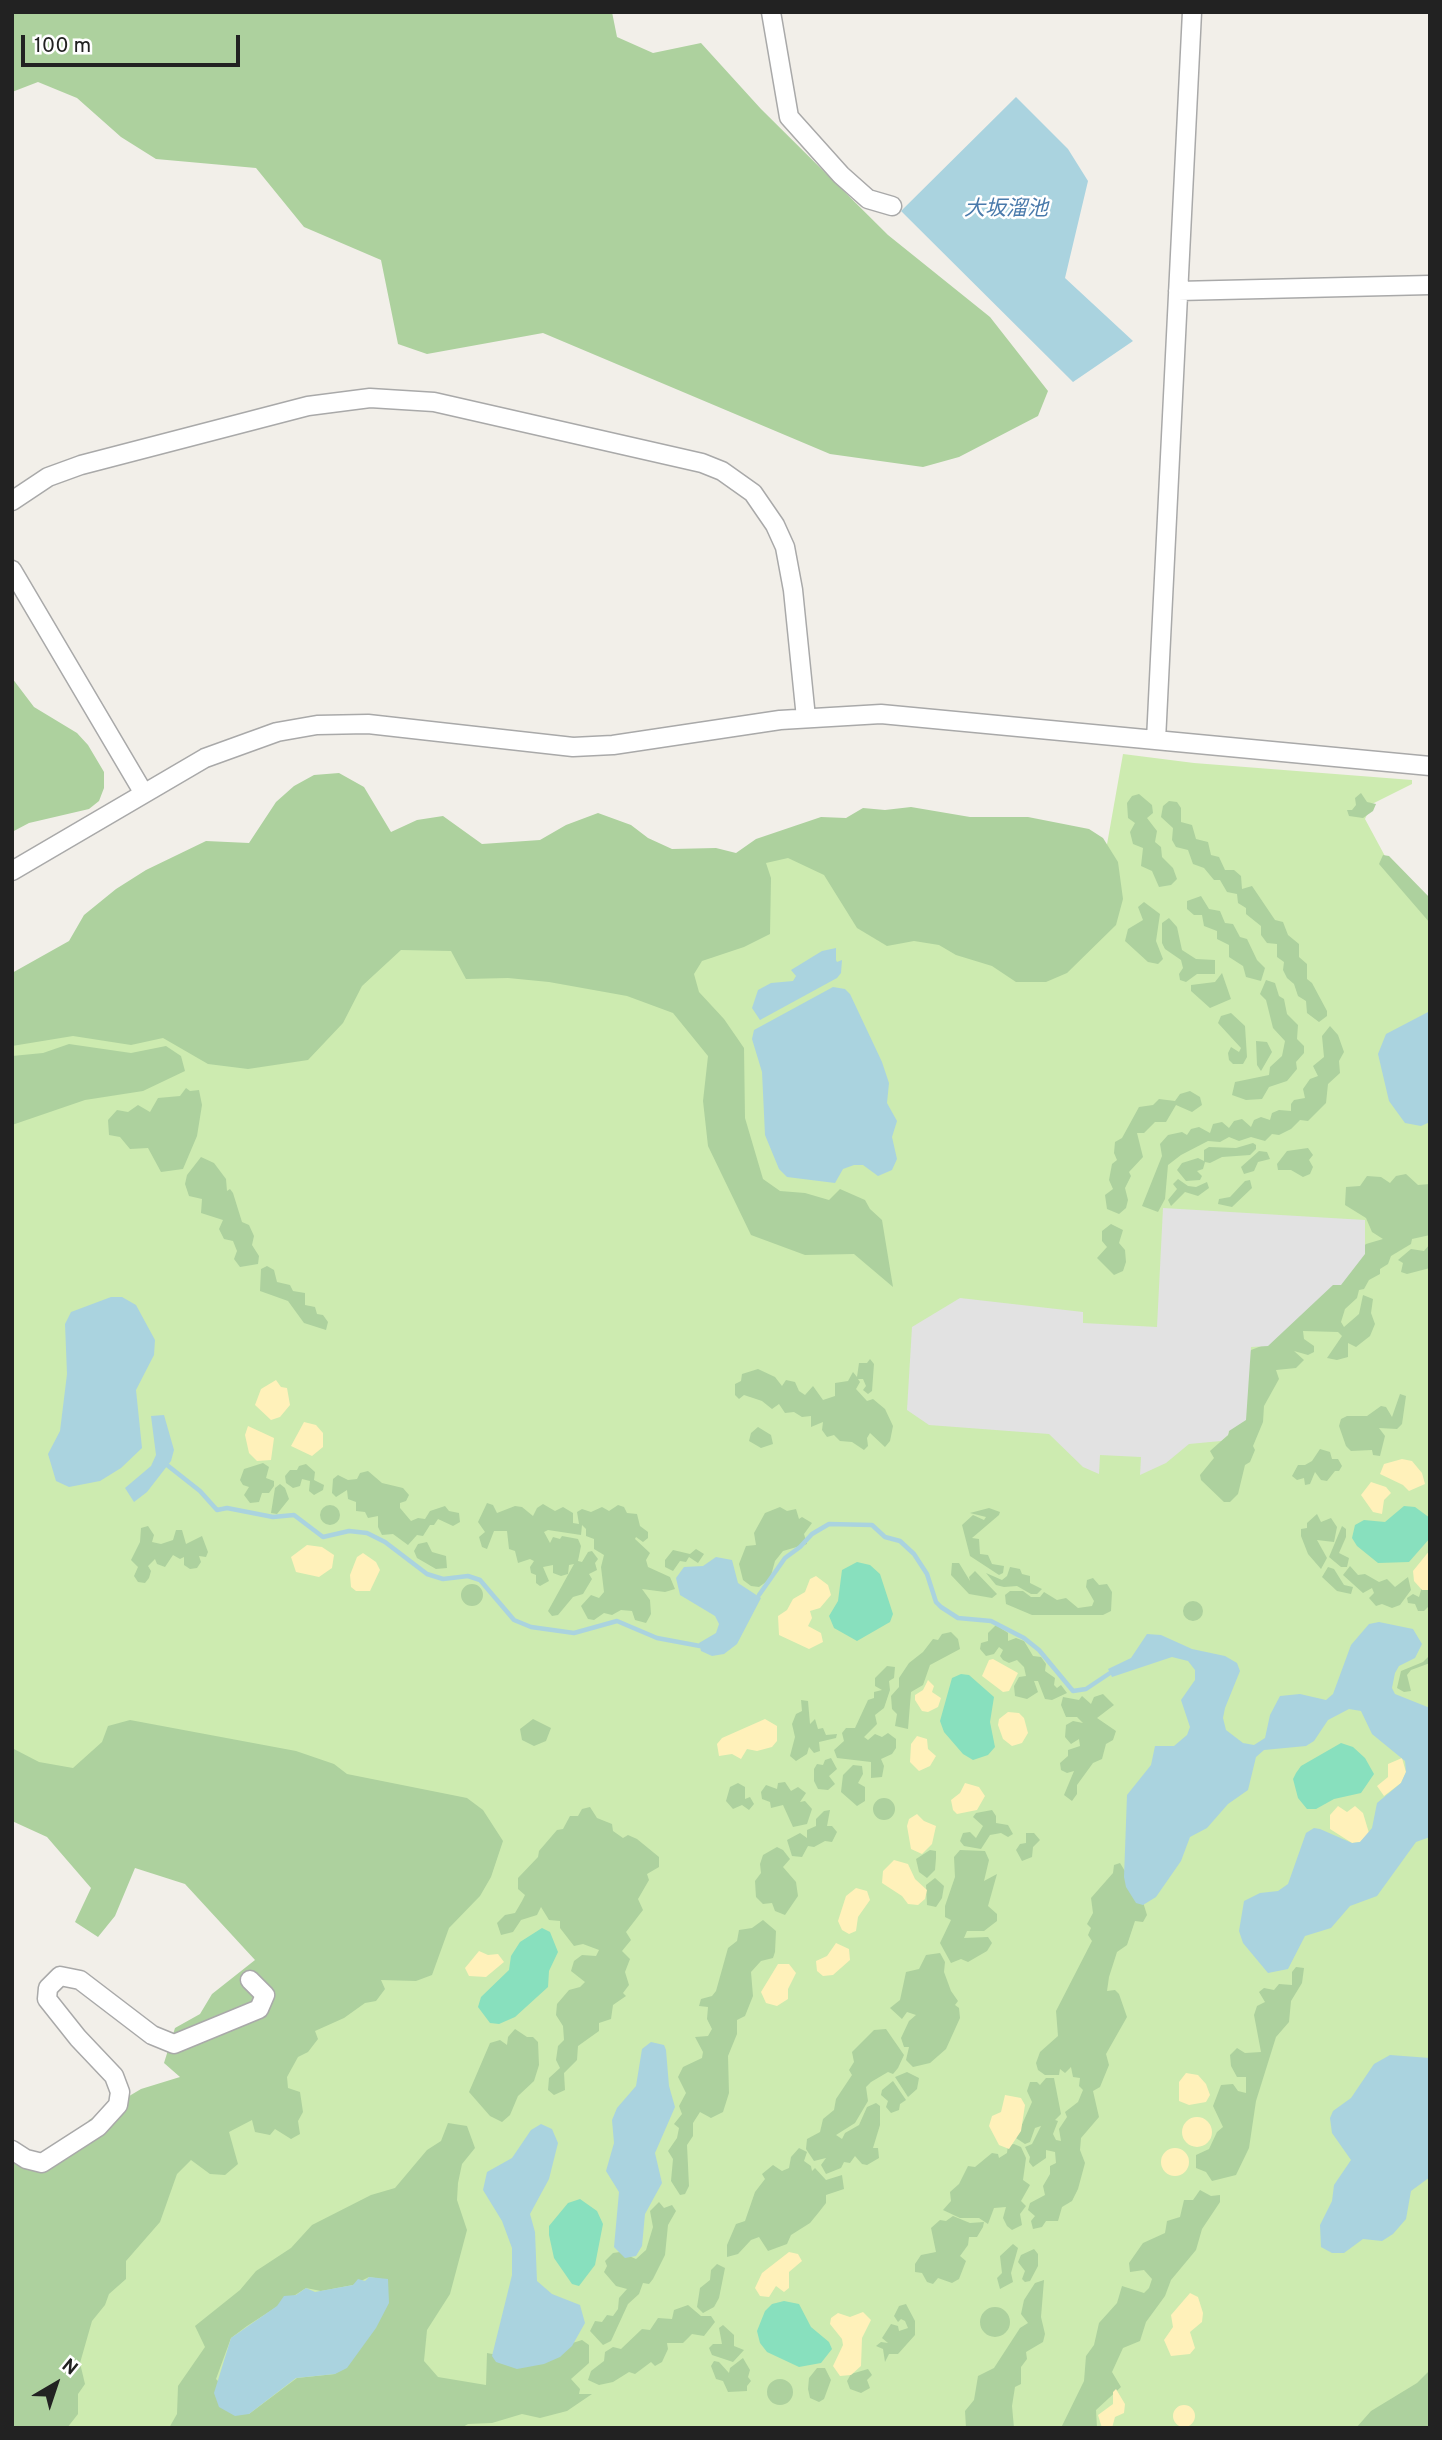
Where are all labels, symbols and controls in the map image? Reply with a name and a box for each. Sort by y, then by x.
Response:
scale bar [24,21,243,65]
text: 100 m [34,33,91,60]
water label: 大坂溜池 [964,198,1048,224]
north arrow [21,2349,91,2419]
text: N [56,2354,82,2381]

